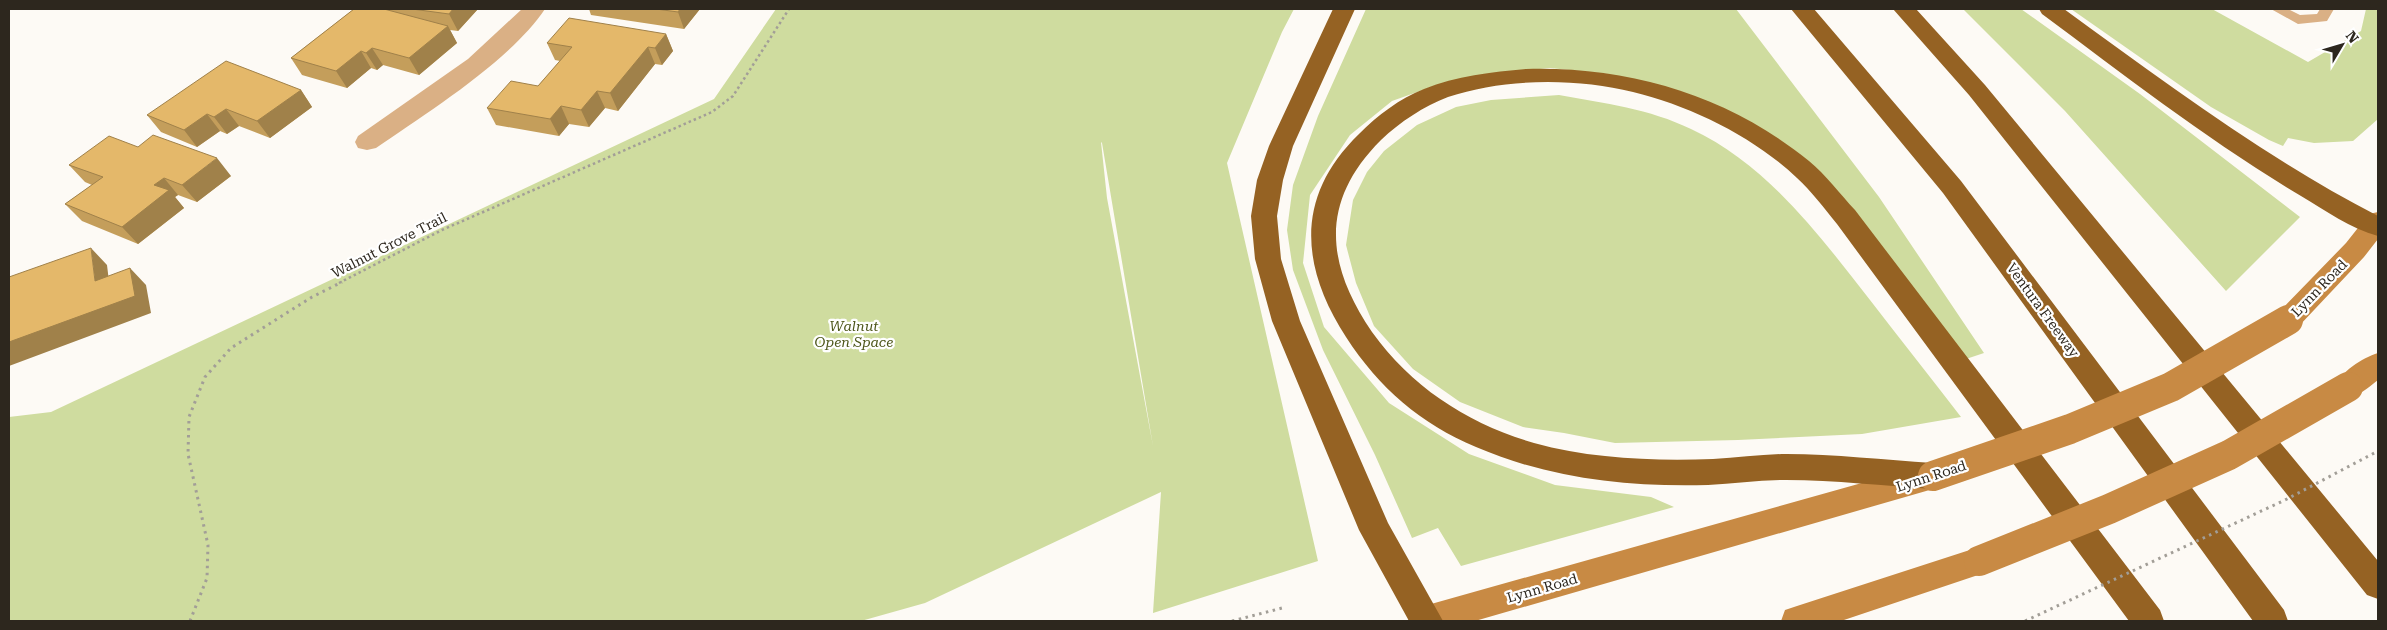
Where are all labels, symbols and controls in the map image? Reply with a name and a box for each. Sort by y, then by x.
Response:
north arrow [2317,20,2367,70]
text: N [2343,28,2362,46]
street label: Walnut Grove Trail [329,209,450,281]
street label: Lynn Road [2288,256,2350,320]
street label: Ventura Freeway [2003,260,2083,361]
park label: Walnut Open Space [815,318,893,350]
street label: Lynn Road [1894,457,1968,495]
street label: Lynn Road [1505,570,1579,606]

